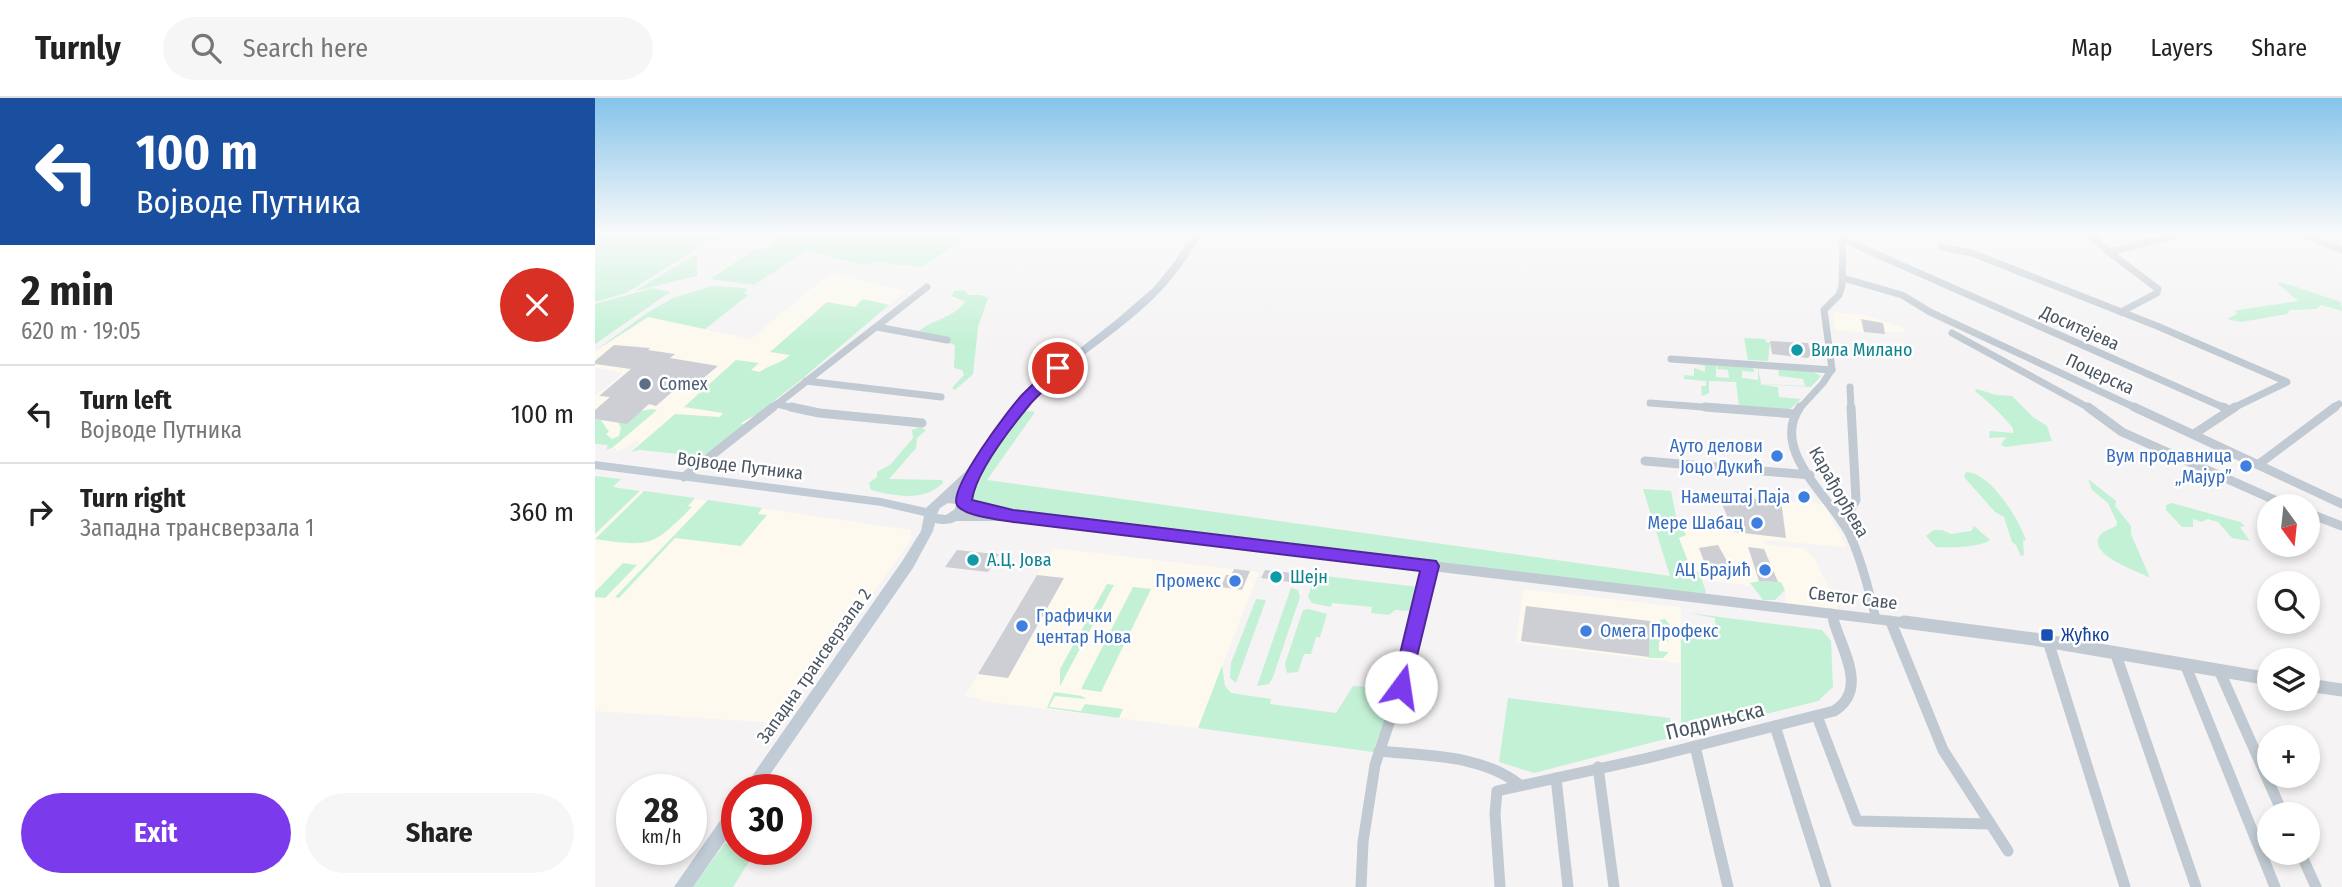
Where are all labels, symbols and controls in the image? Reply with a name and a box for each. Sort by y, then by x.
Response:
search box [163,17,653,80]
text: Turnly [35,28,121,68]
icon: search [187,29,225,67]
text: Search here [243,33,368,64]
text: Map [2071,34,2113,62]
text: Layers [2151,34,2213,62]
text: Share [2251,34,2307,62]
text: 100 m [136,123,258,182]
icon: left [21,126,112,217]
text: Војводе Путника [136,183,361,221]
text: 2 min [21,266,114,316]
button: close [500,268,574,342]
street label: Доситејева [2036,301,2123,355]
text: 620 m · 19:05 [21,317,141,345]
pin [1028,338,1088,398]
place label: Вила Милано [1811,339,1912,361]
marker: Вила Милано [1789,342,1805,358]
icon: arrive [1039,349,1077,387]
street label: Поцерска [2062,349,2138,399]
place label: Comex [659,373,708,395]
marker: Comex [637,376,653,392]
text: Turn left [80,385,172,416]
icon: left [21,395,59,433]
text: 100 m [511,399,574,430]
text: Војводе Путника [80,416,242,444]
place label: Ауто делови Јоцо Дукић [1670,435,1763,478]
street label: Карађорђева [1804,443,1874,542]
place label: Вум продавница „Мајур” [2106,445,2232,488]
street label: Војводе Путника [676,447,804,485]
marker: Ауто делови Јоцо Дукић [1769,448,1785,464]
marker: Вум продавница „Мајур” [2238,458,2254,474]
text: Turn right [80,483,186,514]
place label: Намештај Паја [1681,486,1790,508]
marker: Намештај Паја [1796,489,1812,505]
icon: right [21,493,59,531]
north arrow [2257,494,2321,556]
map controls [2257,494,2320,865]
text: 360 m [510,497,574,528]
place label: Мере Шабац [1647,512,1743,534]
text: Западна трансверзала 1 [80,514,314,542]
marker: Мере Шабац [1749,515,1765,531]
place label: А.Ц. Јова [987,549,1052,571]
marker: А.Ц. Јова [965,552,981,568]
place label: АЦ Брајић [1675,559,1751,581]
marker: АЦ Брајић [1757,562,1773,578]
place label: Шејн [1290,566,1328,588]
marker: Шејн [1268,569,1284,585]
place label: Промекс [1155,570,1221,592]
button: search [2257,571,2320,634]
marker: Промекс [1227,573,1243,589]
street label: Светог Саве [1807,582,1899,614]
street label: Западна трансверзала 2 [752,584,876,748]
place label: Графички центар Нова [1036,605,1131,648]
marker: Графички центар Нова [1014,618,1030,634]
place label: Омега Профекс [1600,620,1719,642]
marker: Омега Профекс [1578,623,1594,639]
place label: Жућко [2061,624,2110,646]
marker: Жућко [2039,627,2055,643]
button: layers [2257,648,2320,711]
position arrow [1364,650,1438,724]
street label: Подрињска [1663,696,1767,746]
button: + [2257,725,2320,788]
speed limit sign: 30 [721,774,812,865]
text: 28 [644,789,679,831]
button: Exit [21,793,291,873]
button: Share [305,793,574,873]
button: − [2257,802,2320,865]
text: km/h [641,826,682,848]

